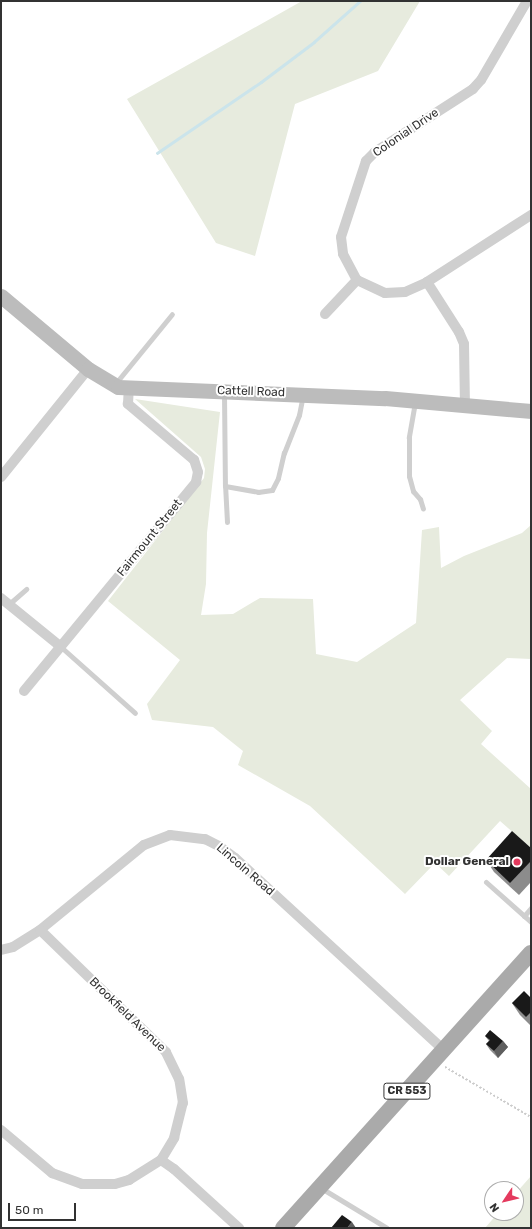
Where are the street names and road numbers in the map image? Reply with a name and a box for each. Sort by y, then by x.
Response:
street label: Colonial Drive [370,106,442,160]
street label: Cattell Road [217,384,285,400]
street label: Fairmount Street [114,497,186,579]
street label: Lincoln Road [213,841,277,899]
street label: Brookfield Avenue [86,975,168,1055]
road number: CR 553 [383,1082,431,1100]

